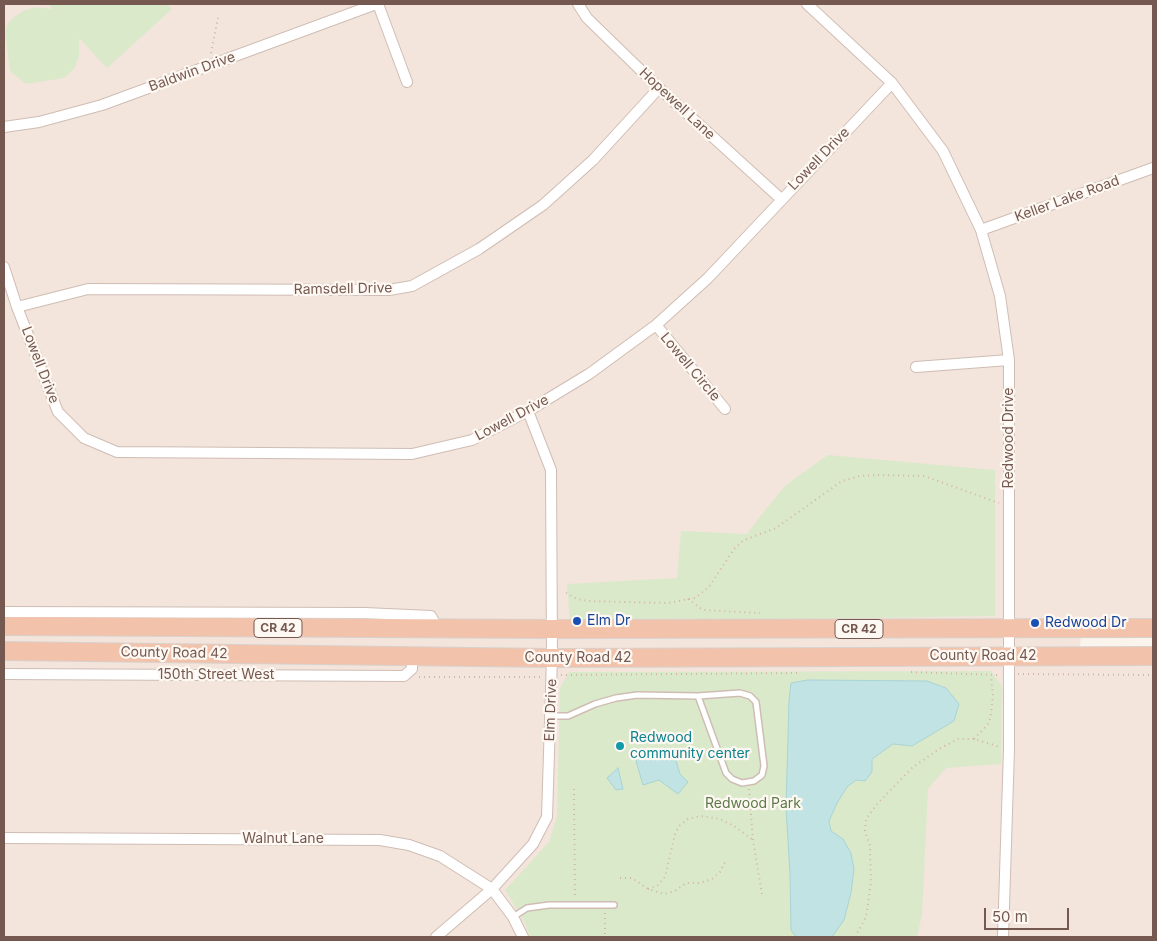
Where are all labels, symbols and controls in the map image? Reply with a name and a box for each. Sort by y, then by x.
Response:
street label: Baldwin Drive [146,49,238,95]
street label: Hopewell Lane [636,65,718,143]
street label: Lowell Drive [785,124,853,194]
street label: Keller Lake Road [1012,172,1122,226]
street label: Ramsdell Drive [294,280,392,298]
street label: Lowell Drive [18,324,62,406]
street label: Lowell Circle [656,329,724,405]
street label: Redwood Drive [1001,388,1017,488]
street label: Lowell Drive [472,392,552,444]
place label: Elm Dr [587,613,630,629]
marker: Elm Dr [571,615,583,627]
place label: Redwood Dr [1045,615,1126,631]
marker: Redwood Dr [1029,617,1041,629]
road number: CR 42 [254,618,302,638]
road number: CR 42 [835,620,883,638]
street label: County Road 42 [120,644,228,662]
street label: County Road 42 [929,648,1037,664]
street label: County Road 42 [524,650,632,666]
street label: 150th Street West [158,667,274,683]
street label: Elm Drive [542,678,560,742]
place label: Redwood community center [630,730,750,762]
marker: Redwood community center [614,740,626,752]
park label: Redwood Park [705,796,801,812]
street label: Walnut Lane [242,831,324,847]
scale bar [987,898,1072,930]
text: 50 m [992,907,1028,926]

